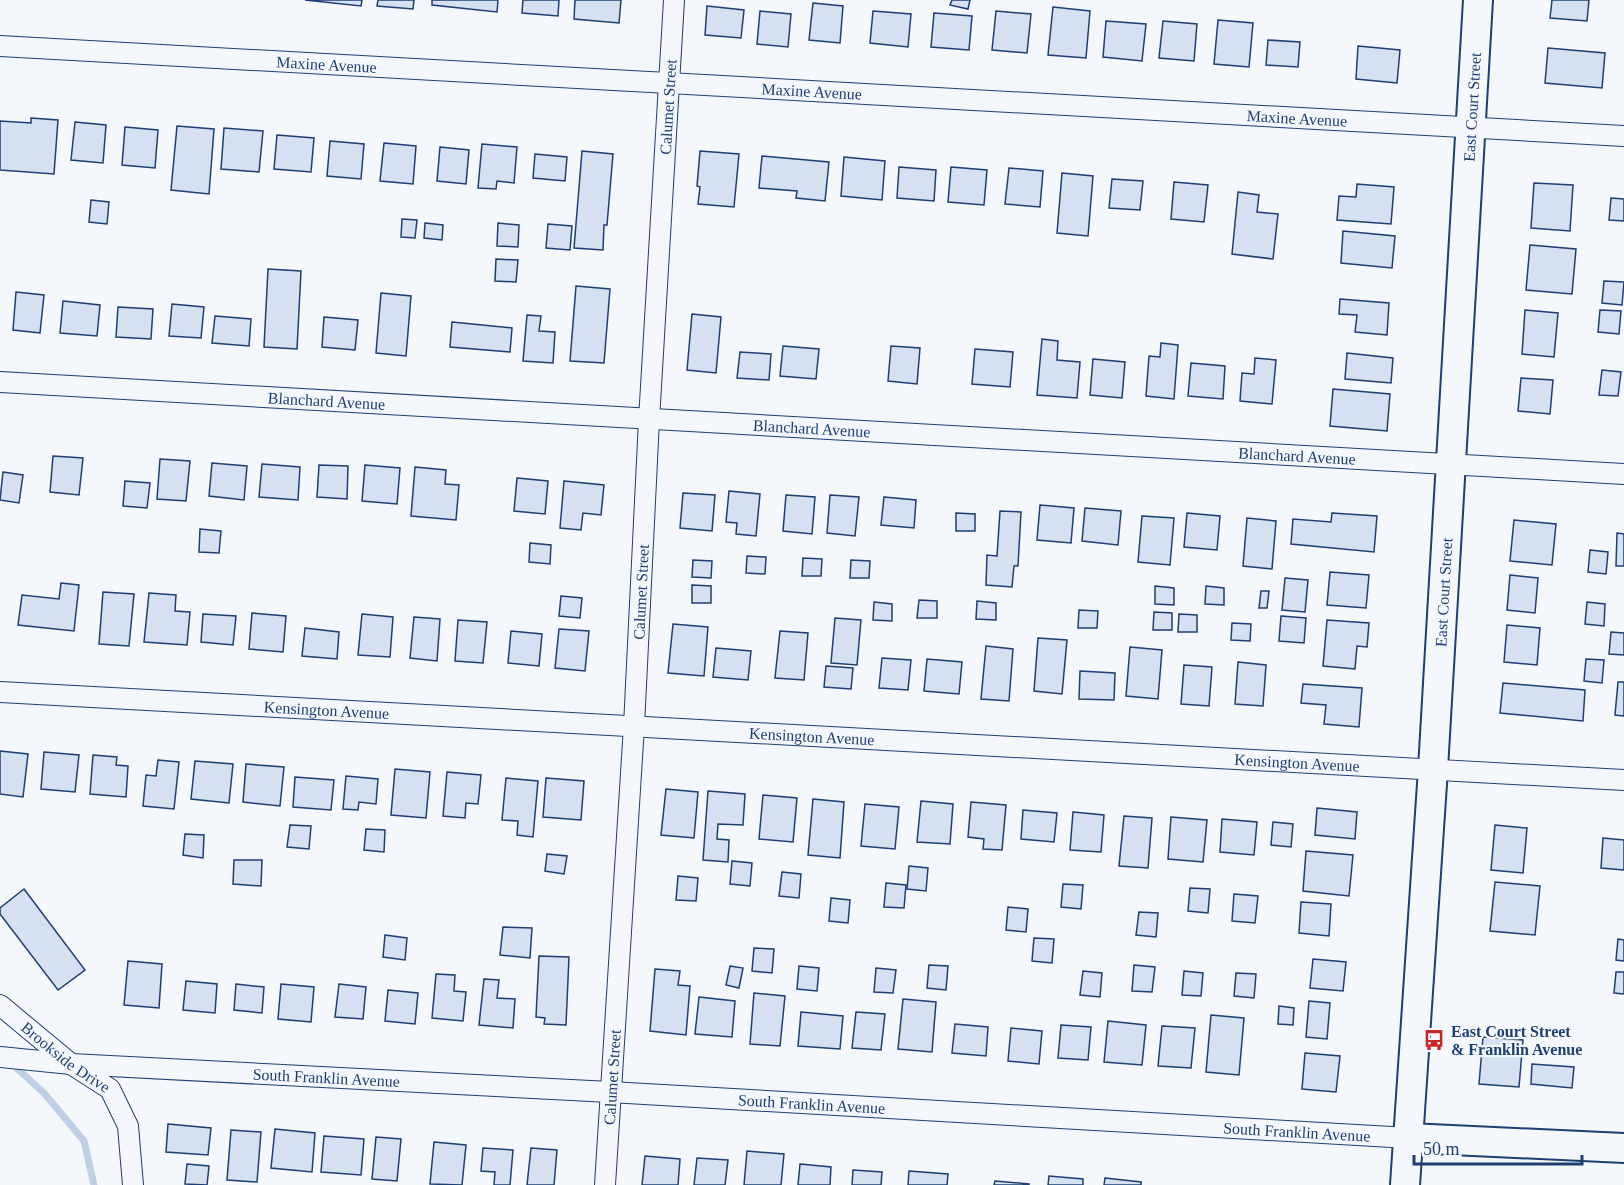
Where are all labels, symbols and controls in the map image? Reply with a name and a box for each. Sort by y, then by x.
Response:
street label: East Court Street [1460,51,1483,162]
street label: Maxine Avenue [276,53,377,75]
street label: Calumet Street [656,58,679,155]
street label: Maxine Avenue [761,80,862,102]
street label: Maxine Avenue [1246,107,1348,129]
street label: Blanchard Avenue [267,389,386,412]
street label: Blanchard Avenue [753,416,871,440]
street label: Blanchard Avenue [1238,444,1356,467]
street label: East Court Street [1432,537,1455,647]
street label: Calumet Street [630,543,651,640]
street label: Kensington Avenue [263,698,390,722]
street label: Kensington Avenue [749,724,875,748]
street label: Kensington Avenue [1234,750,1360,774]
street label: Brookside Drive [18,1018,113,1095]
place label: East Court Street & Franklin Avenue [1451,1023,1582,1058]
street label: Calumet Street [600,1028,623,1125]
bus stop icon: East Court Street & Franklin Avenue [1422,1028,1446,1052]
street label: South Franklin Avenue [252,1065,400,1090]
street label: South Franklin Avenue [738,1091,886,1116]
street label: South Franklin Avenue [1223,1119,1371,1144]
scale bar [1414,1128,1582,1166]
text: 50 m [1423,1139,1460,1159]

